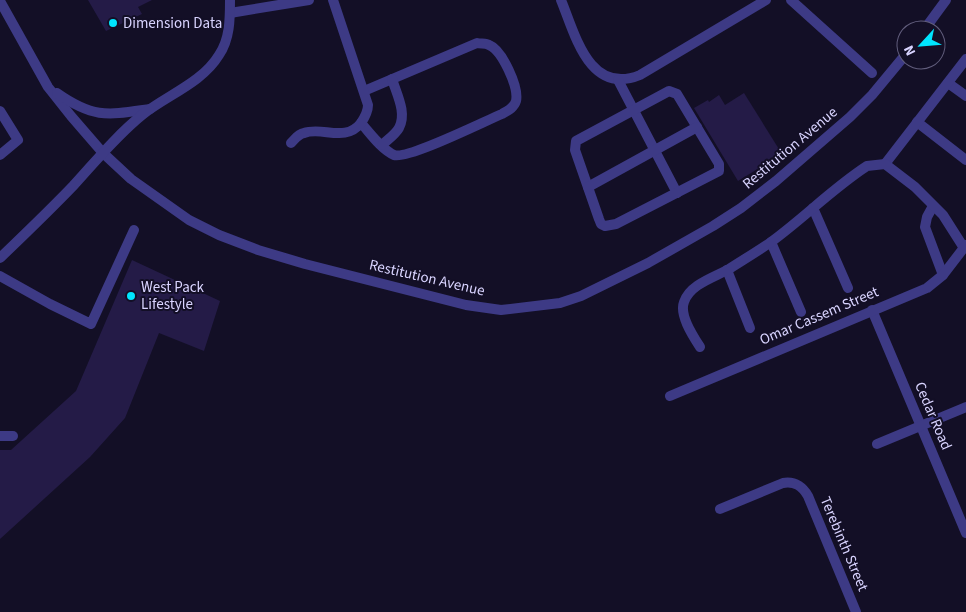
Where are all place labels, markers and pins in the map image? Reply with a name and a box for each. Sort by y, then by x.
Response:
place label: Dimension Data [123,13,222,34]
marker: Dimension Data [107,17,119,29]
place label: West Pack Lifestyle [141,277,205,315]
marker: West Pack Lifestyle [125,290,137,302]

